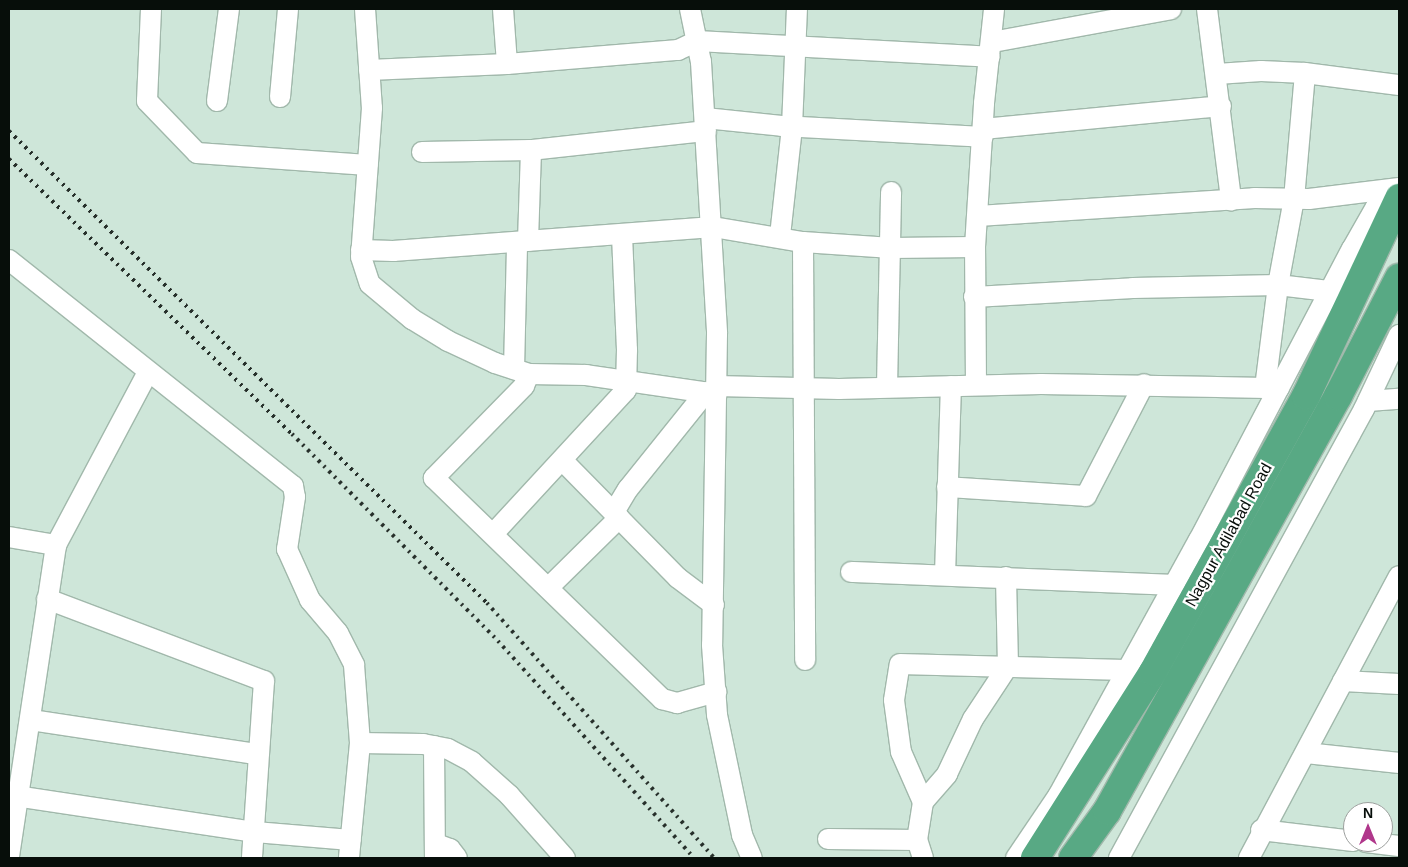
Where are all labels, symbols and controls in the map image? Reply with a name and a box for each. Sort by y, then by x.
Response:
street label: Nagpur Adilabad Road [1181,460,1277,610]
north arrow [1343,802,1393,852]
text: N [1363,805,1373,821]

